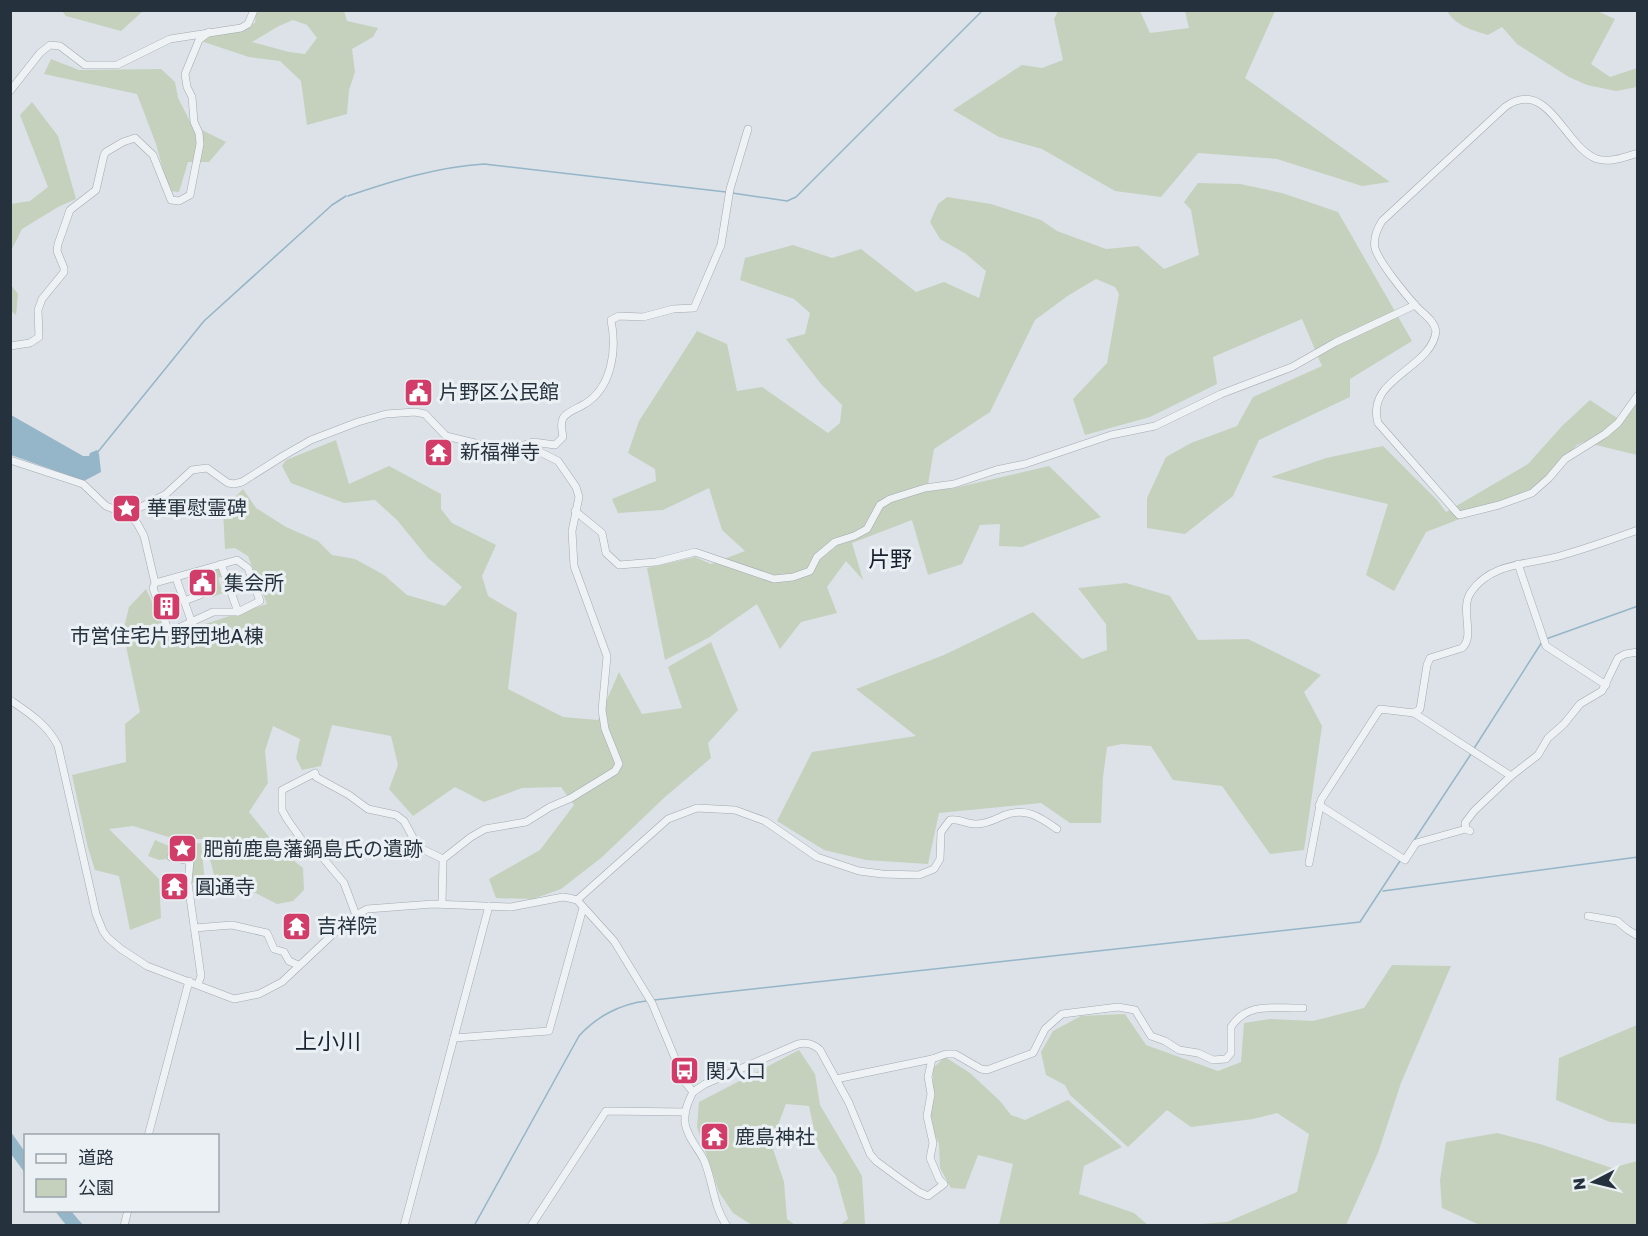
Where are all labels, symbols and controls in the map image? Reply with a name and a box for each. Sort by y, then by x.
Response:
public building icon: 片野区公民館 [402,376,434,408]
place label: 片野区公民館 [439,379,559,403]
temple icon: 新福禅寺 [423,436,455,468]
place label: 新福禅寺 [460,439,540,463]
place icon: 華軍慰霊碑 [110,492,142,524]
place label: 華軍慰霊碑 [147,495,247,519]
district label: 片野 [868,545,912,572]
public building icon: 集会所 [187,567,219,599]
place label: 集会所 [224,570,284,594]
building icon: 市営住宅片野団地A棟 [151,590,183,622]
place label: 市営住宅片野団地A棟 [70,623,264,647]
place icon: 肥前鹿島藩鍋島氏の遺跡 [166,833,198,865]
place label: 肥前鹿島藩鍋島氏の遺跡 [203,836,423,860]
temple icon: 圓通寺 [158,871,190,903]
place label: 圓通寺 [195,874,255,898]
temple icon: 吉祥院 [280,910,312,942]
place label: 吉祥院 [317,913,377,937]
district label: 上小川 [295,1027,361,1054]
bus stop icon: 関入口 [669,1055,701,1087]
place label: 関入口 [706,1058,766,1082]
temple icon: 鹿島神社 [698,1121,730,1153]
place label: 鹿島神社 [735,1124,815,1148]
legend [24,1134,219,1212]
text: 道路 [78,1146,114,1168]
north arrow [1564,1152,1624,1212]
text: 公園 [78,1176,114,1198]
text: N [1568,1177,1590,1191]

